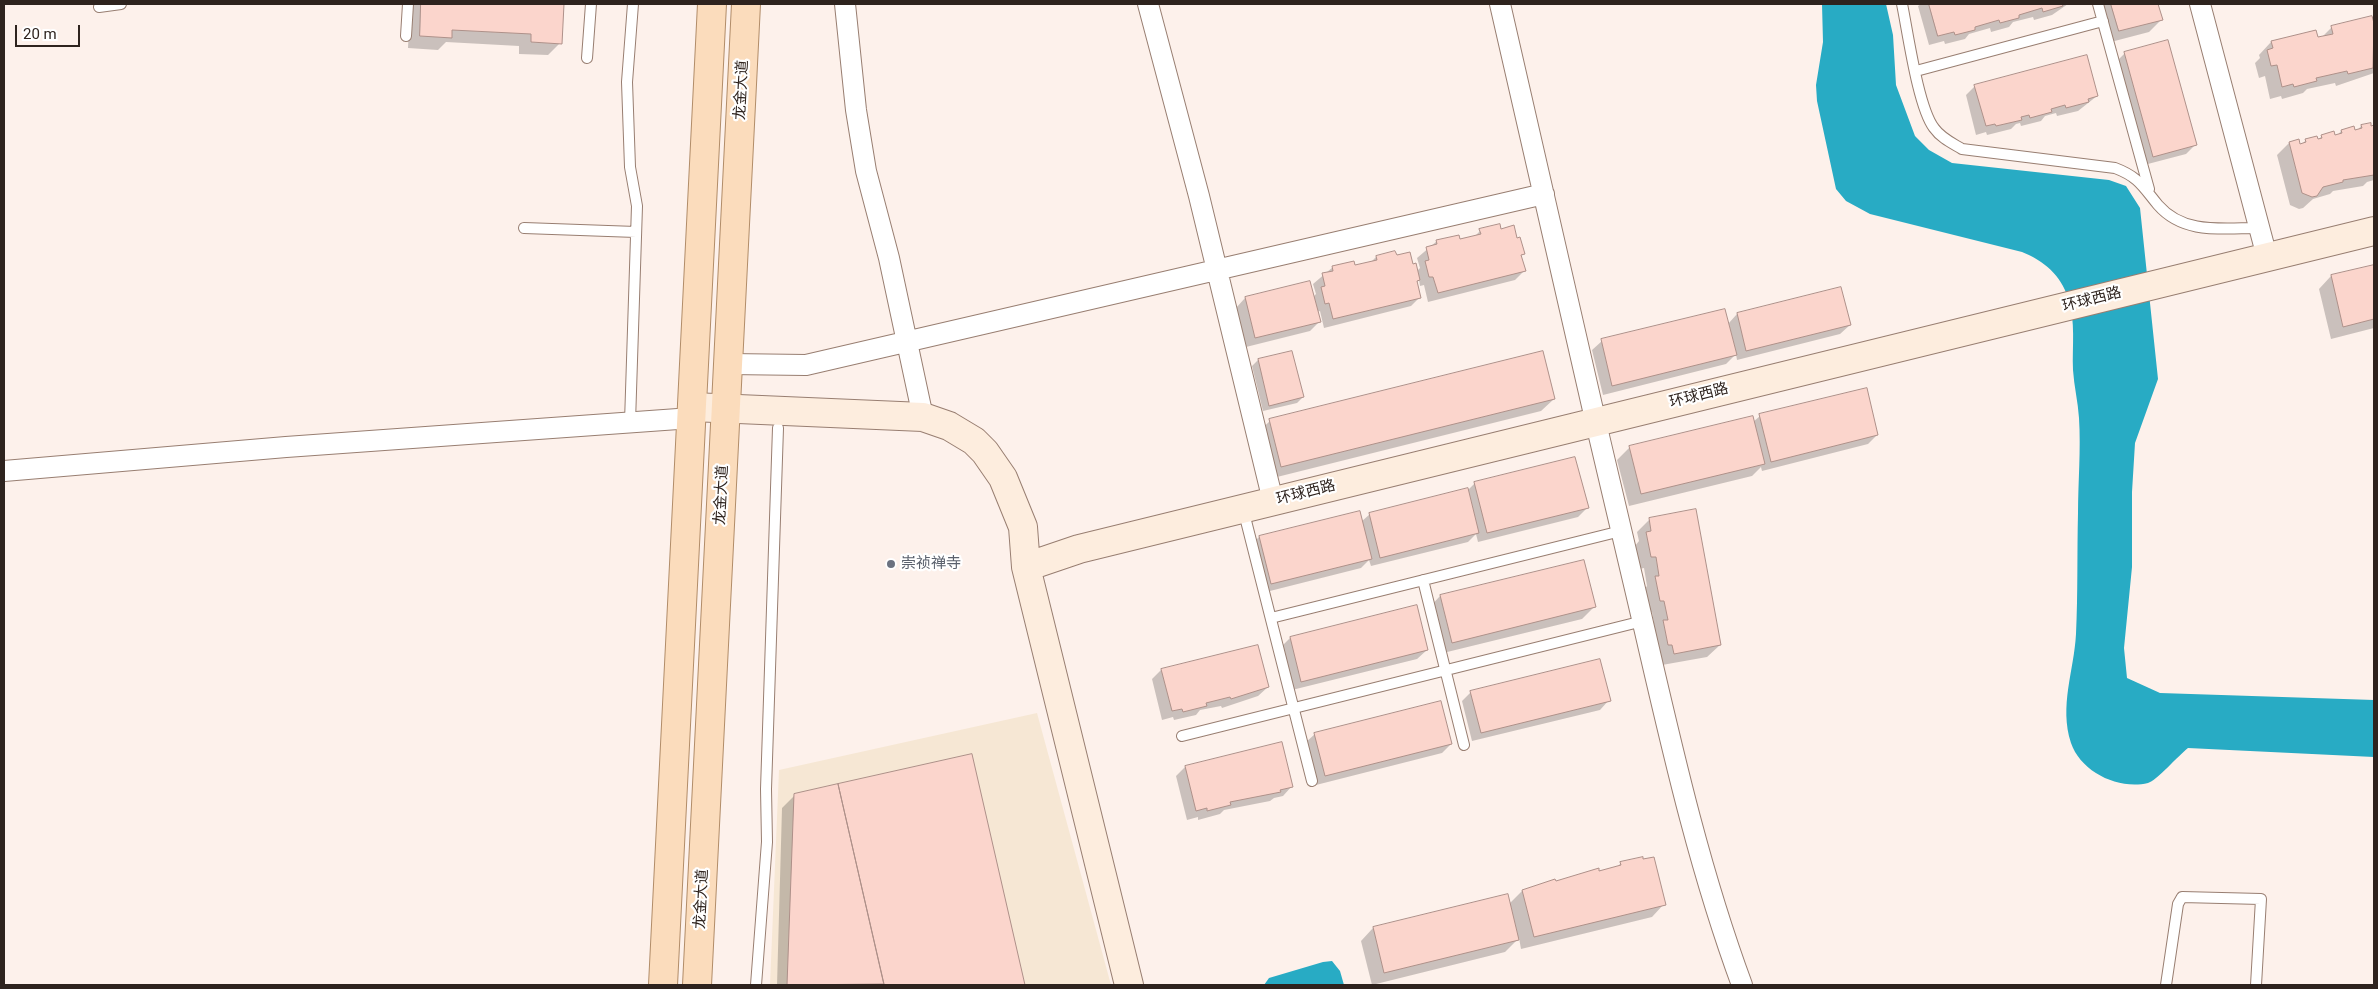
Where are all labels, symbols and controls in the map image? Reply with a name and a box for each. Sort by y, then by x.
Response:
scale bar [18,15,82,47]
text: 20 m [23,25,57,43]
street label: 龙金大道 [731,60,753,120]
street label: 环球西路 [2061,284,2123,316]
street label: 环球西路 [1668,380,1730,412]
street label: 龙金大道 [711,465,733,525]
street label: 环球西路 [1275,477,1337,509]
place label: 崇祯禅寺 [901,555,961,573]
marker: 崇祯禅寺 [885,558,897,570]
street label: 龙金大道 [691,869,713,929]

